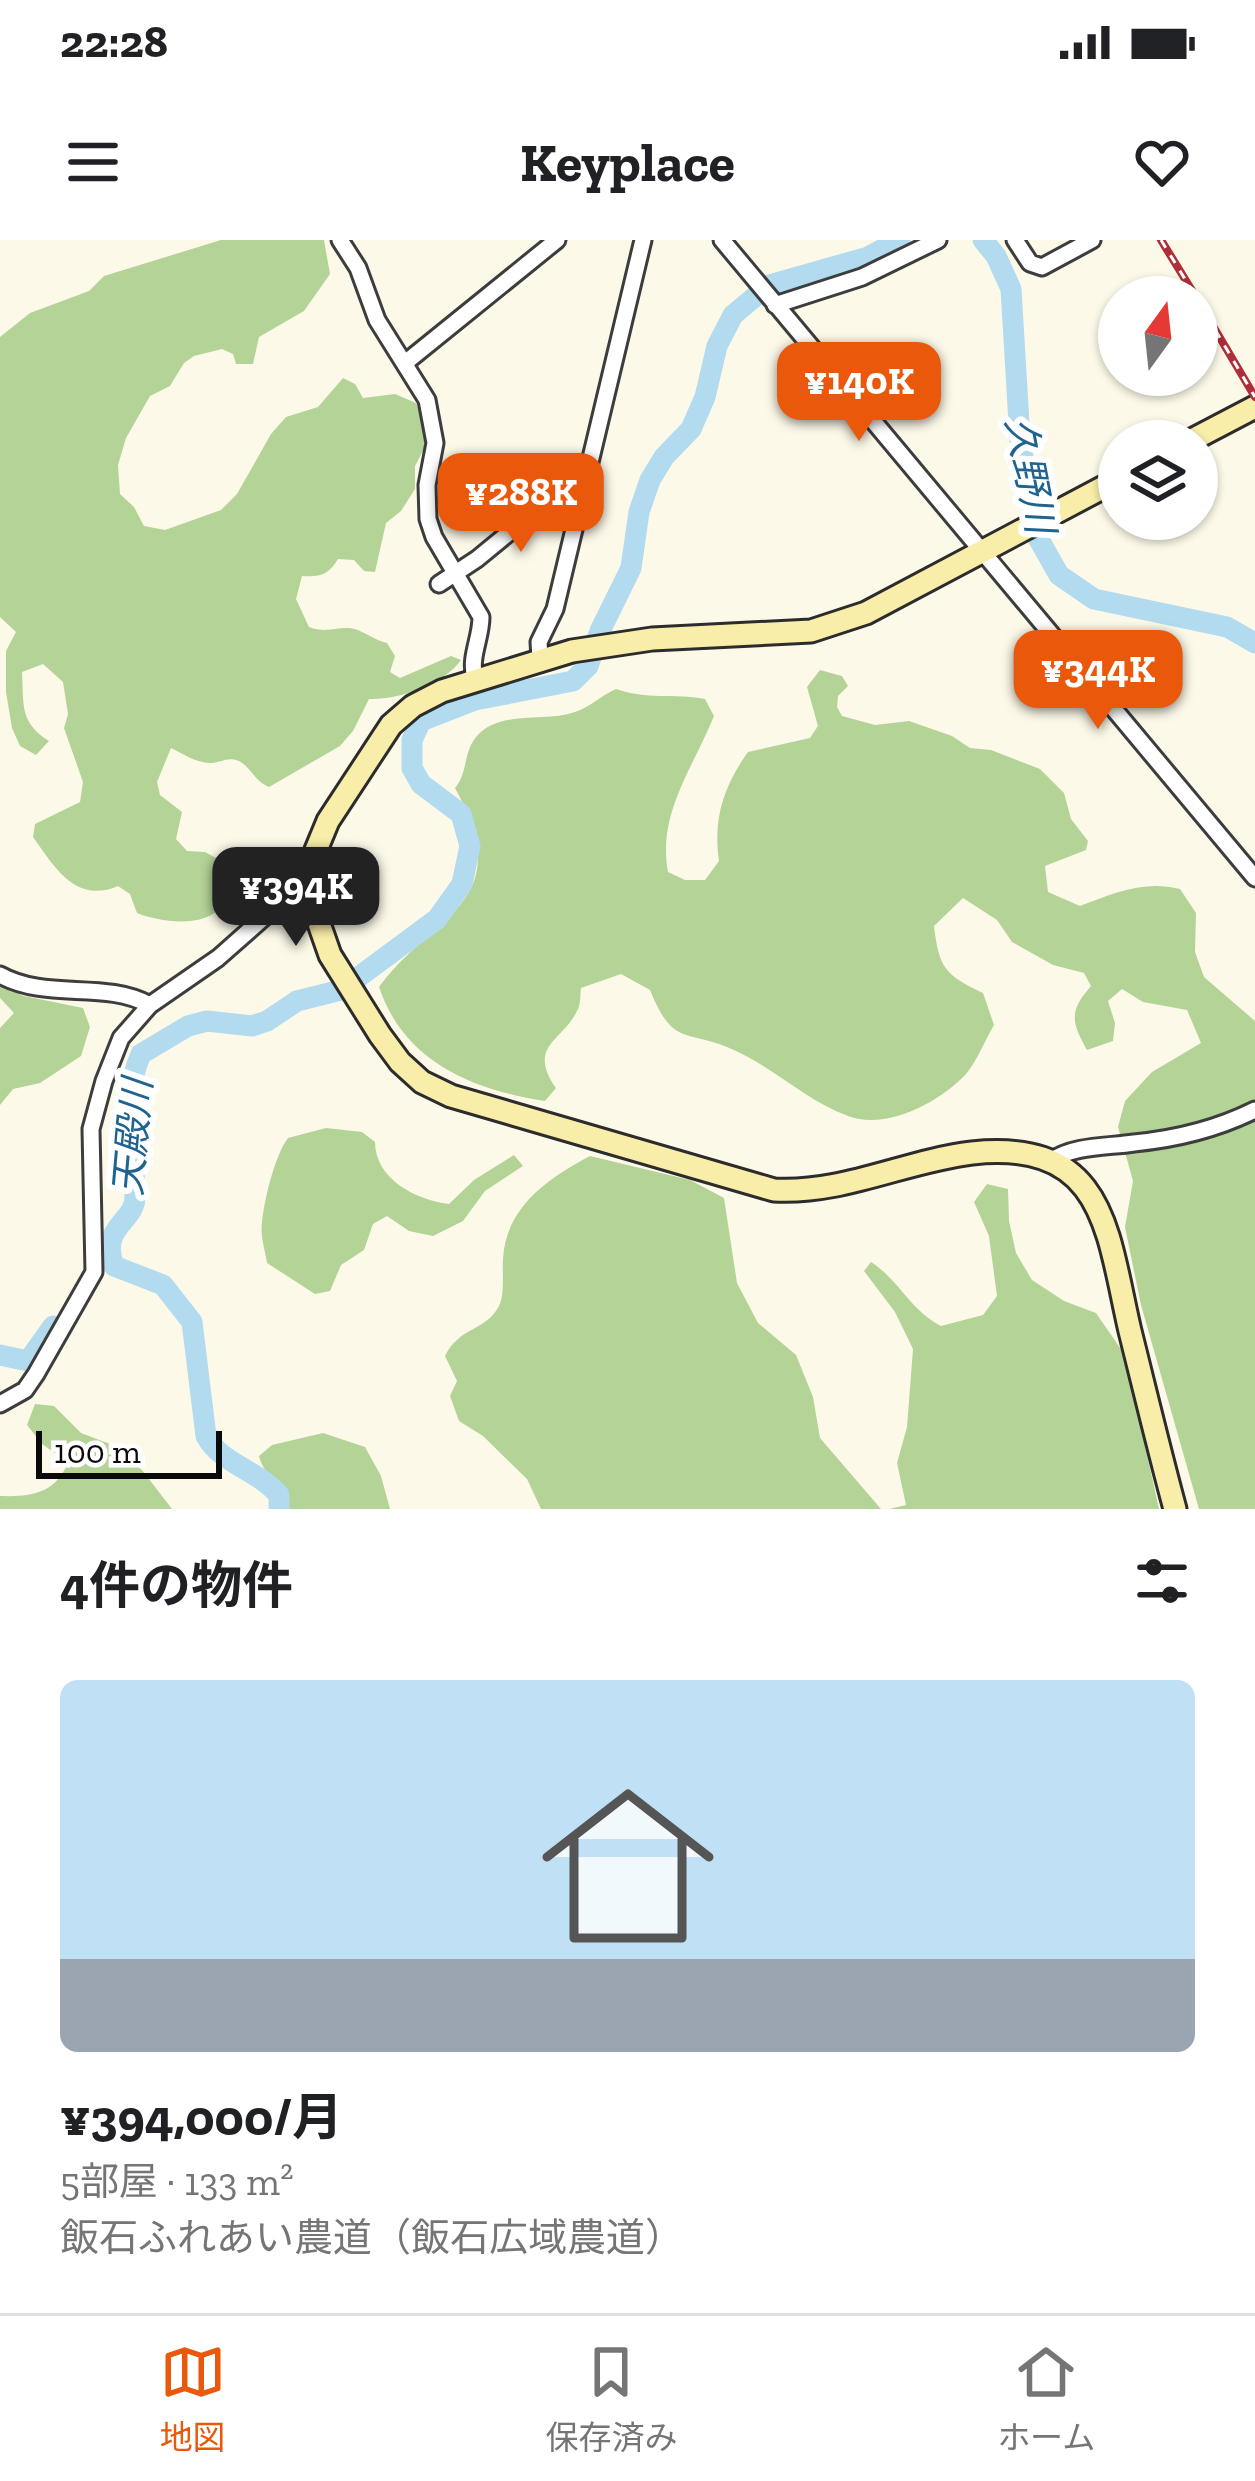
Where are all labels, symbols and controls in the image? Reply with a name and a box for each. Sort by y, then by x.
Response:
text: 22:28 [60,15,168,69]
icon: menu [60,129,126,195]
icon: heart [1129,129,1195,195]
text: Keyplace [520,130,735,195]
north arrow [1098,276,1218,396]
map controls [1098,276,1218,540]
pin: ¥140K [775,342,943,444]
text: ¥140K [804,357,914,404]
water label: 久野川 [996,413,1066,541]
button: layers [1098,420,1218,540]
pin: ¥288K [437,453,605,555]
text: ¥288K [465,468,577,515]
pin: ¥344K [1014,630,1182,732]
text: ¥344K [1041,645,1155,692]
pin: ¥394K [212,847,380,949]
text: ¥394K [239,862,353,909]
water label: 天殿川 [104,1073,161,1197]
scale bar [36,1425,222,1478]
text: 100 m [54,1432,141,1471]
icon: filters [1129,1548,1195,1614]
text: 4件の物件 [60,1555,293,1616]
icon: home [520,1758,736,1974]
text: ¥394,000/月 [60,2087,343,2148]
text: 5部屋 · 133 m² [60,2158,293,2205]
text: 飯石ふれあい農道（飯石広域農道） [60,2214,684,2261]
tab: 地図 [160,2339,226,2459]
tab: 保存済み [545,2339,677,2459]
tab: ホーム [997,2339,1095,2459]

